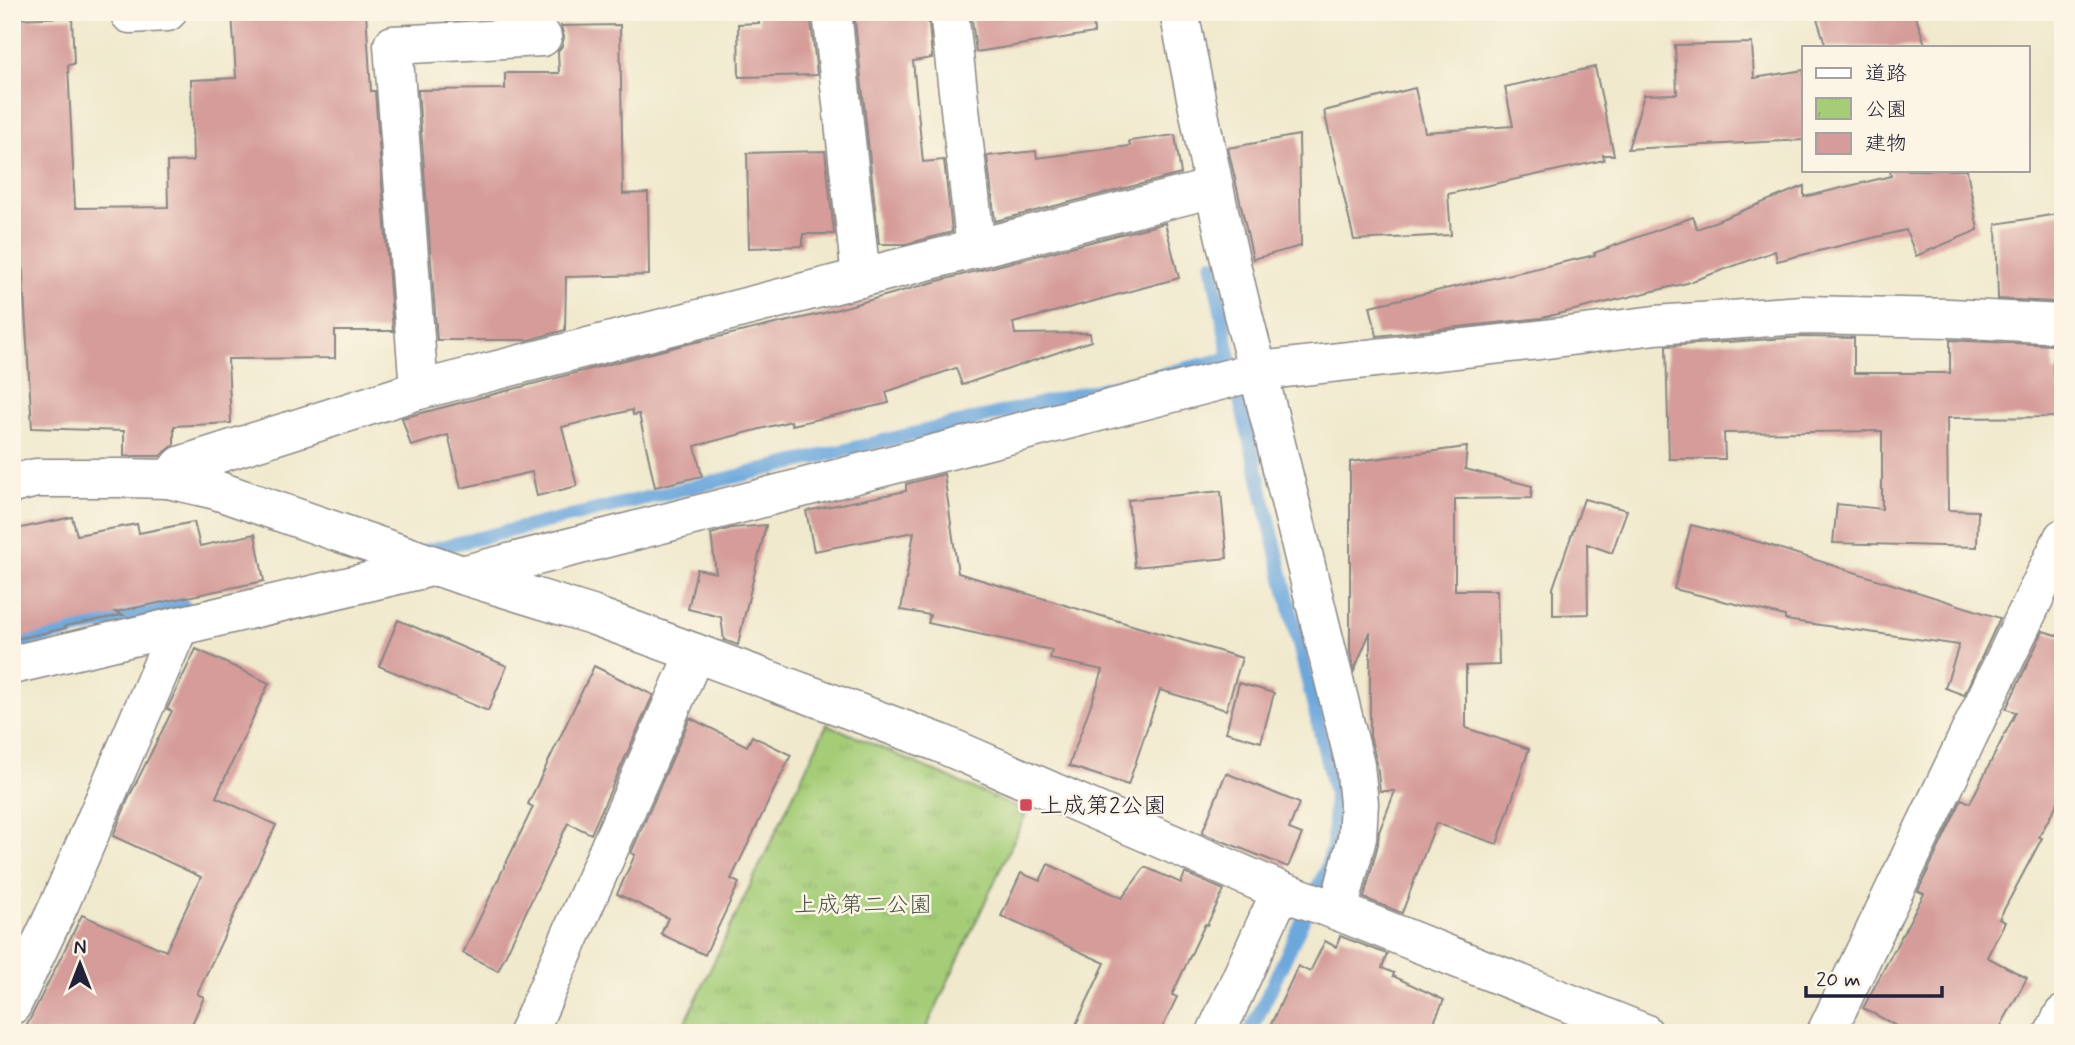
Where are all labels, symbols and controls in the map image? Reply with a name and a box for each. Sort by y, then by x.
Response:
legend [1802,46,2030,172]
text: 道路 [1865,60,1907,88]
text: 公園 [1865,96,1907,124]
text: 建物 [1865,130,1907,158]
place label: 上成第2公園 [1040,792,1166,822]
marker: 上成第2公園 [1018,797,1034,813]
park label: 上成第二公園 [794,891,932,921]
north arrow [46,930,116,1000]
text: N [74,936,86,961]
scale bar [1806,954,1942,998]
text: 20 m [1816,966,1861,994]

